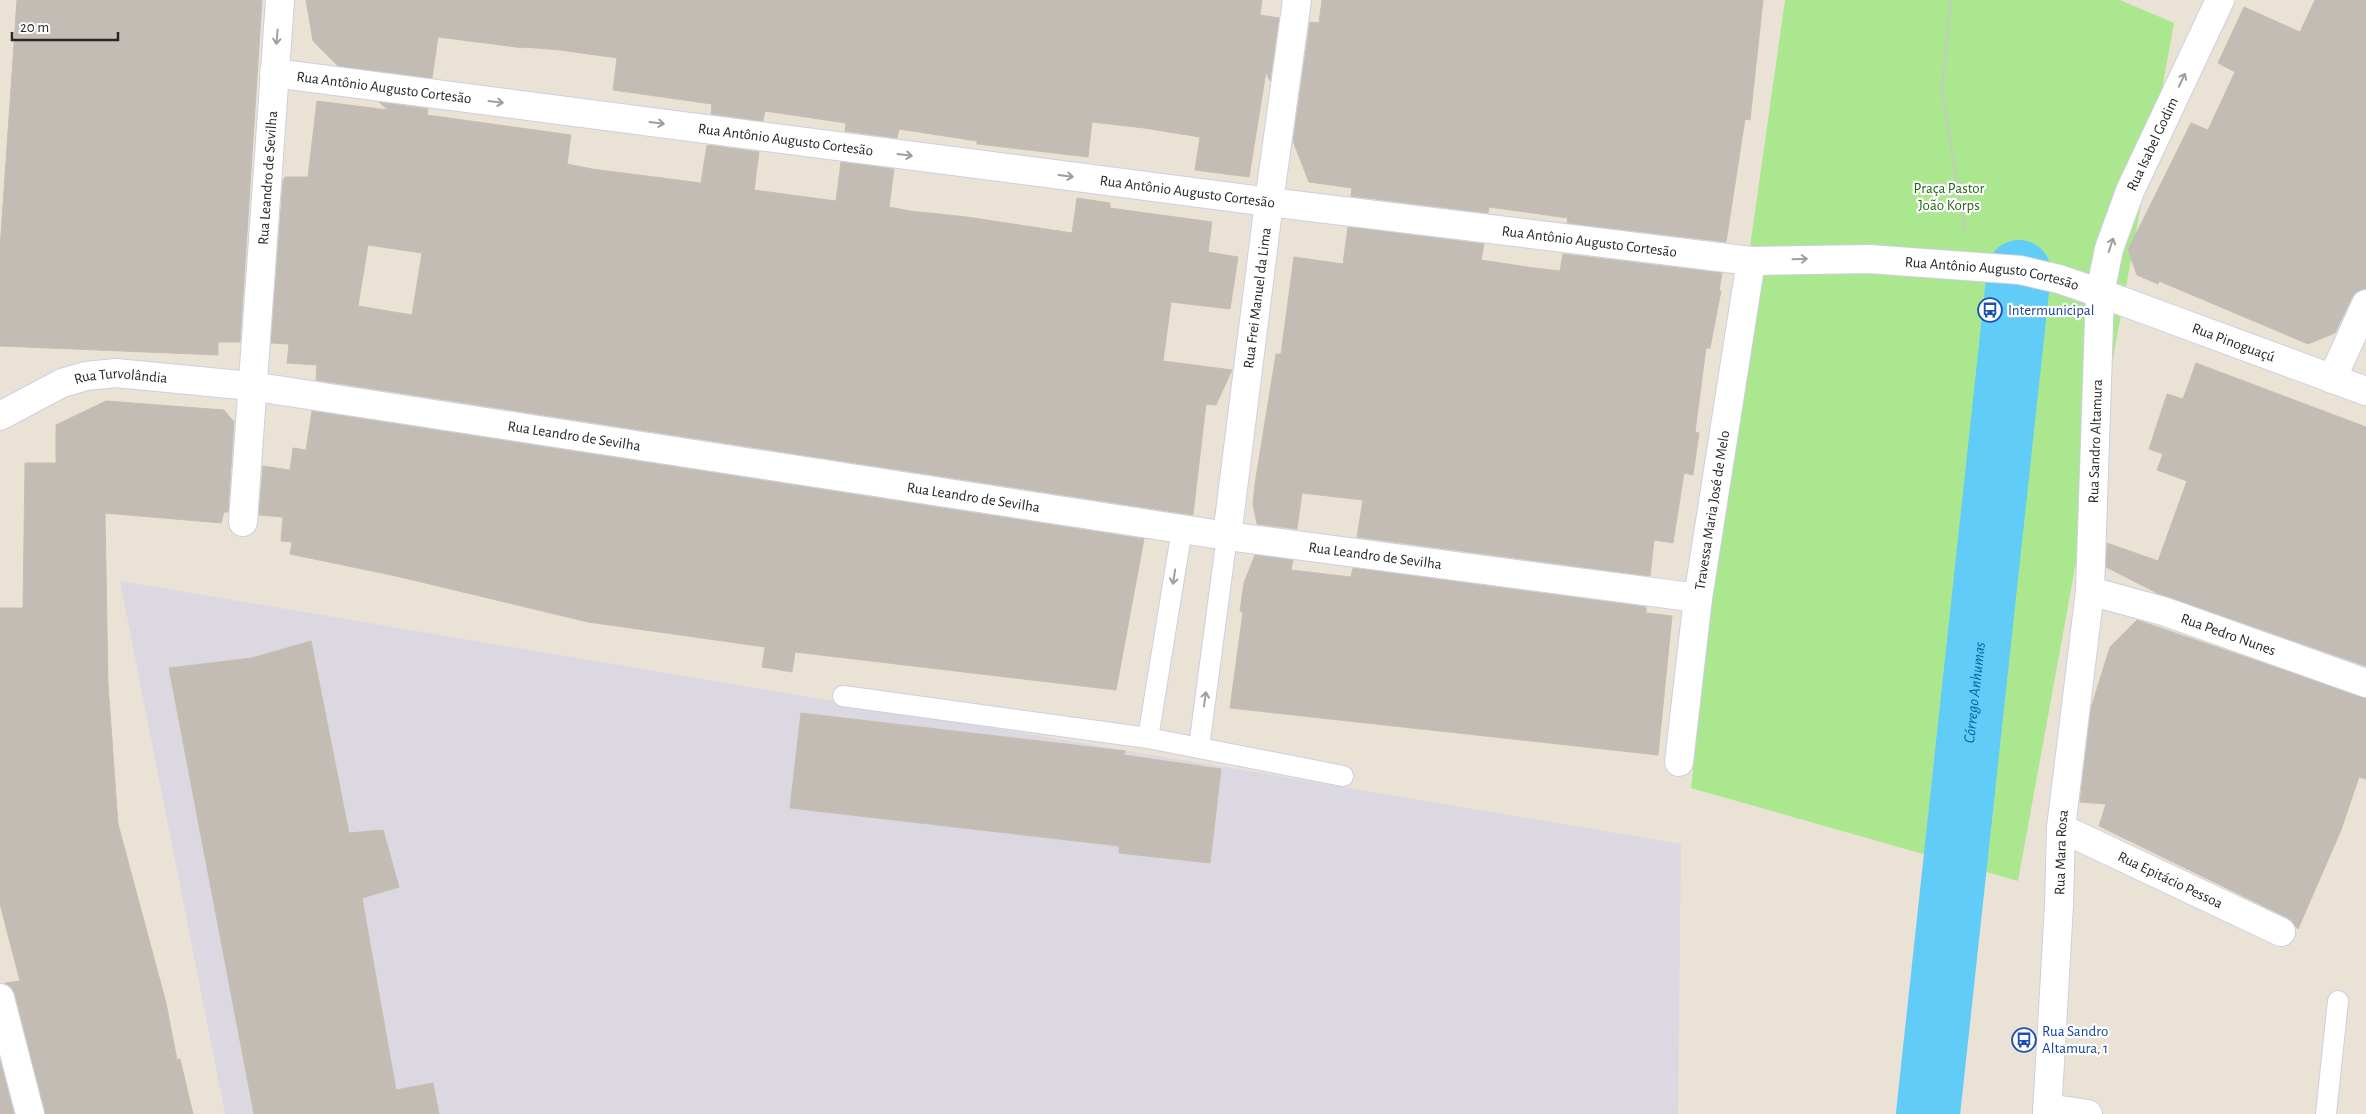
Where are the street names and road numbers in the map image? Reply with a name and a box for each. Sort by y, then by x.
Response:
street label: Rua Antônio Augusto Cortesão [296,69,472,107]
street label: Rua Isabel Godim [2124,95,2181,193]
street label: Rua Leandro de Sevilha [256,110,280,245]
street label: Rua Antônio Augusto Cortesão [697,121,874,159]
street label: Rua Antônio Augusto Cortesão [1099,173,1276,211]
street label: Rua Antônio Augusto Cortesão [1501,224,1678,260]
street label: Rua Frei Manuel da Lima [1241,226,1274,369]
street label: Rua Antônio Augusto Cortesão [1904,255,2081,293]
street label: Rua Pinoguaçú [2190,321,2277,365]
street label: Rua Turvolândia [72,366,168,387]
street label: Rua Sandro Altamura [2086,379,2105,503]
street label: Rua Leandro de Sevilha [507,419,642,454]
street label: Travessa Maria José de Melo [1692,429,1732,591]
street label: Rua Leandro de Sevilha [906,480,1041,515]
street label: Rua Leandro de Sevilha [1308,540,1443,572]
street label: Rua Pedro Nunes [2179,611,2278,658]
street label: Rua Mara Rosa [2052,809,2071,895]
street label: Rua Epitácio Pessoa [2115,849,2225,911]

